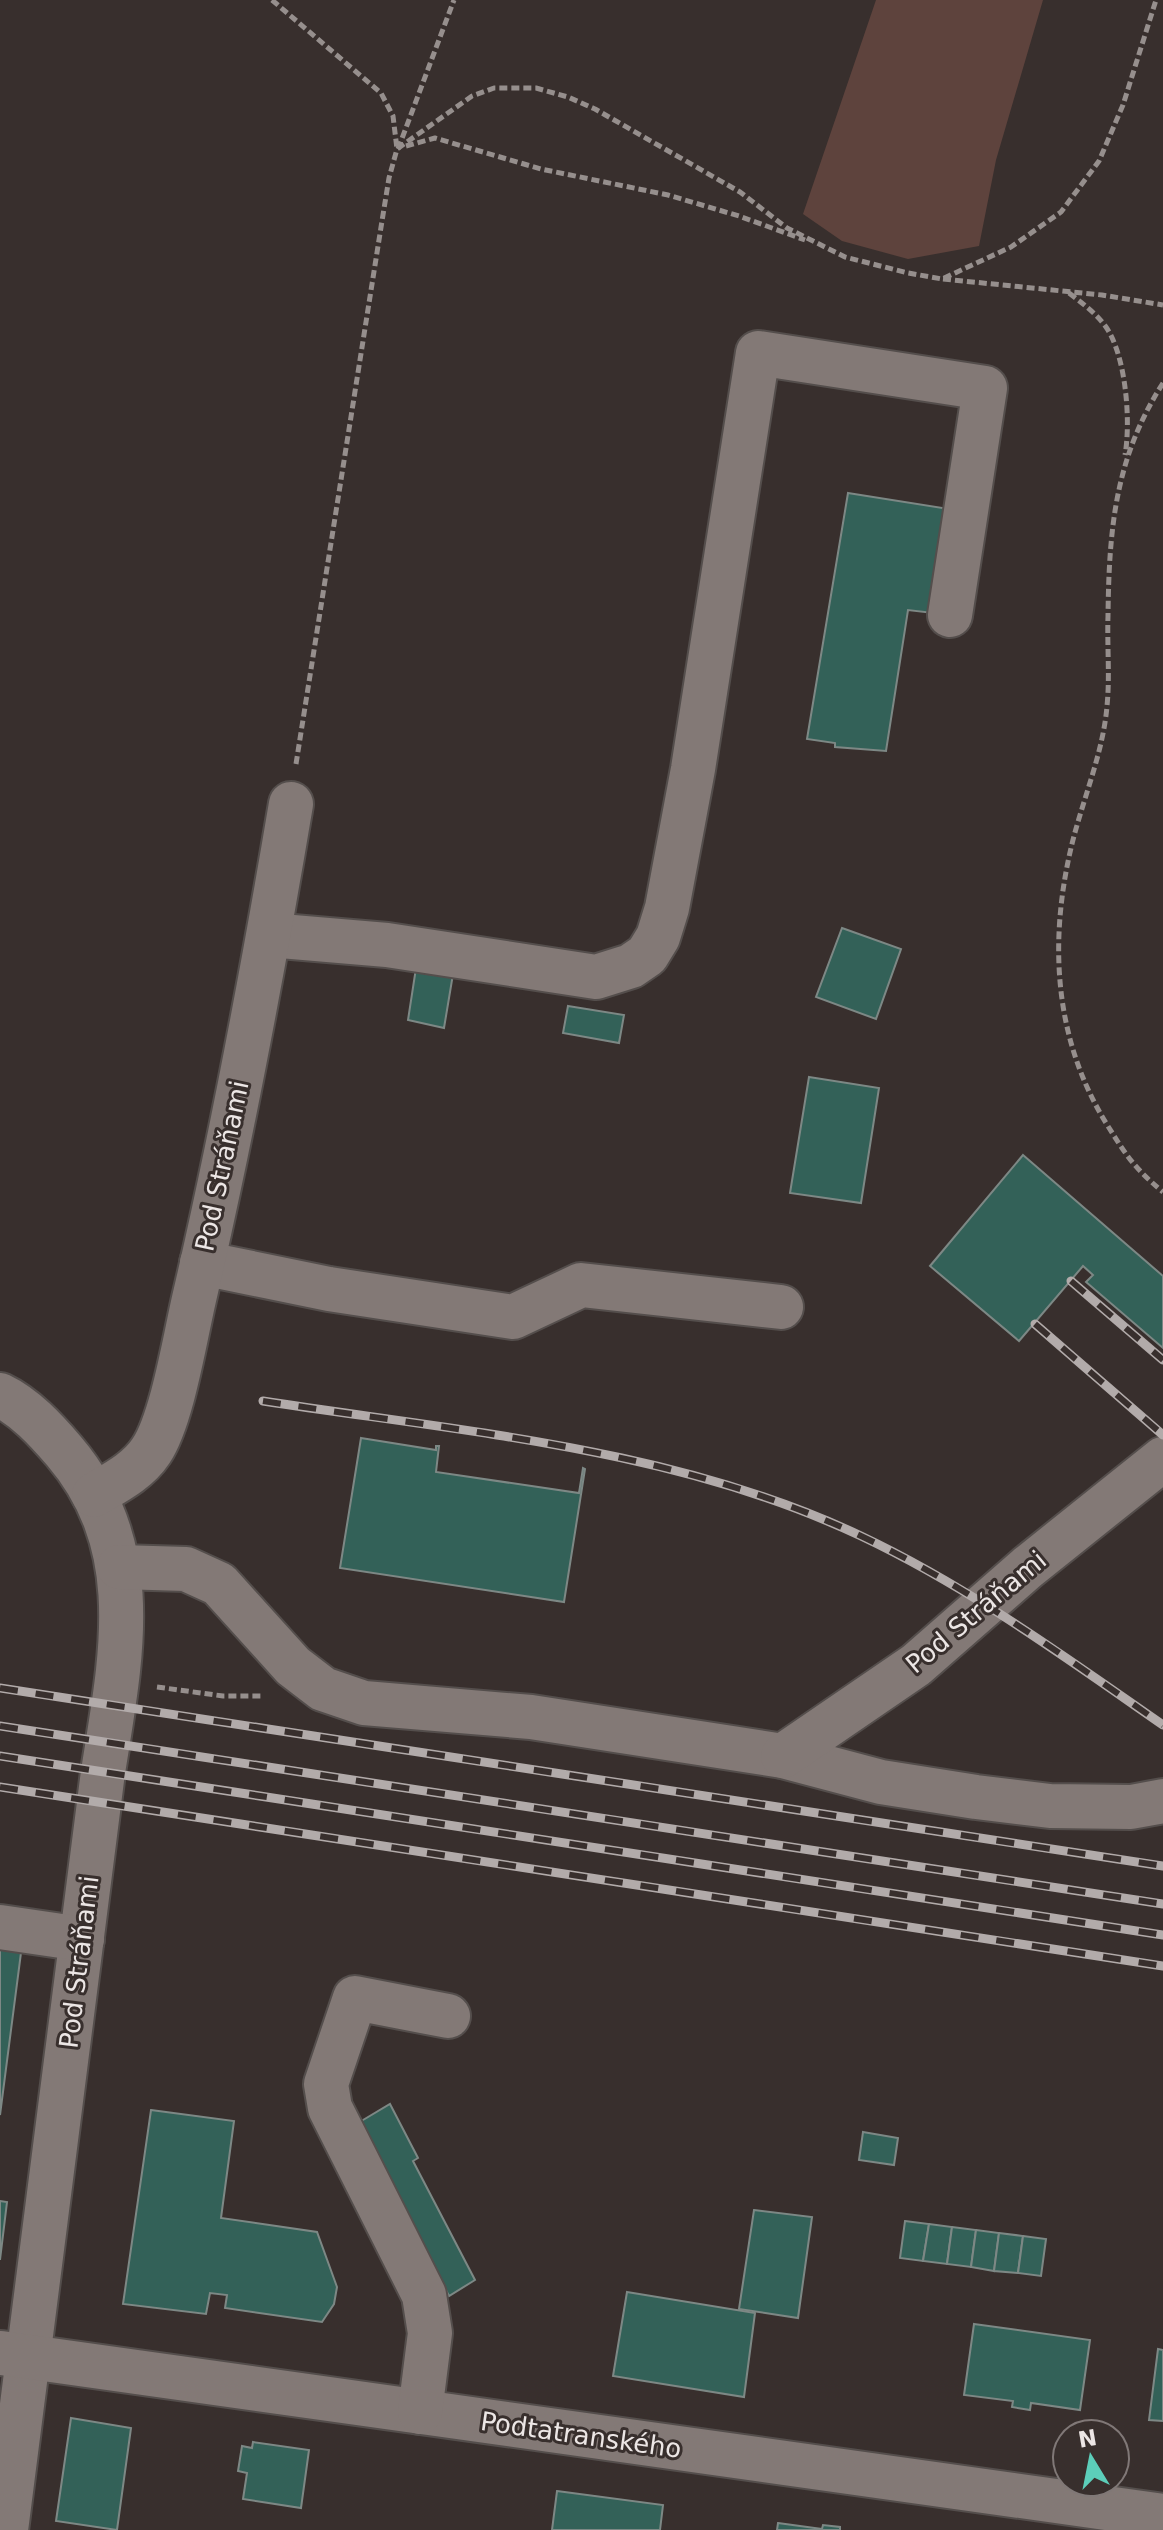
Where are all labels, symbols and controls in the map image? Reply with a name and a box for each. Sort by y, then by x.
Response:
street label: Pod Stráňami [189,1078,255,1254]
street label: Pod Stráňami [900,1545,1052,1679]
street label: Pod Stráňami [54,1874,104,2050]
street label: Podtatranského [479,2406,683,2464]
north arrow [1051,2418,1131,2498]
text: N [1076,2425,1099,2453]

